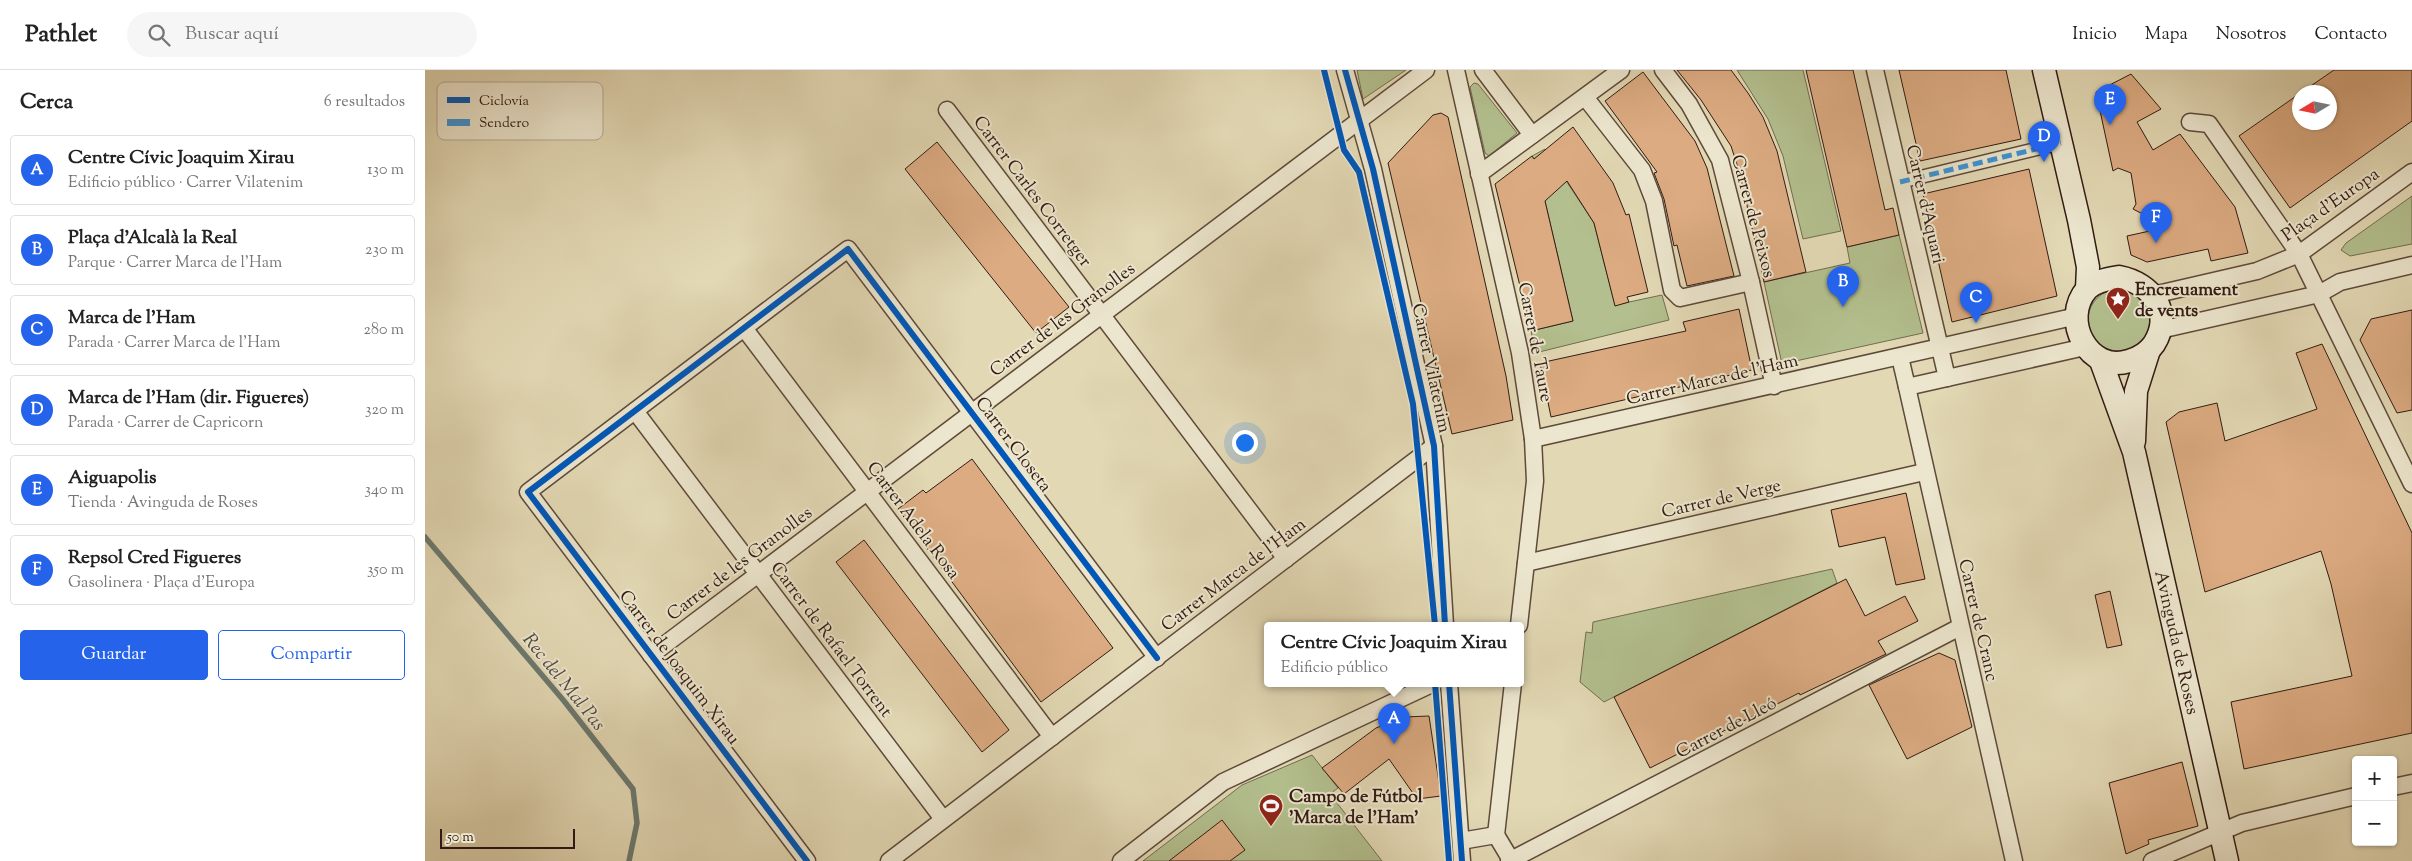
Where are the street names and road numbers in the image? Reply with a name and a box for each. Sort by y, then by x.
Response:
street label: Carrer Carles Corretger [966,111,1097,274]
street label: Carrer d'Aquari [1898,142,1950,267]
street label: Carrer de Peixos [1723,152,1781,281]
street label: Plaça d'Europa [2277,162,2385,249]
street label: Carrer de les Granolles [985,257,1141,384]
street label: Carrer de Taure [1510,280,1558,405]
street label: Carrer Vilatenim [1404,301,1456,436]
street label: Carrer Marca de l'Ham [1624,349,1801,413]
street label: Carrer Closeta [968,392,1057,498]
street label: Carrer Adela Rosa [859,457,965,586]
street label: Carrer de Verge [1659,474,1784,526]
street label: Carrer de les Granolles [662,501,818,628]
street label: Carrer Marca de l'Ham [1156,512,1312,639]
street label: Carrer de Rafael Torrent [763,557,898,724]
street label: Carrer de Cranc [1950,557,2004,684]
street label: Avinguda de Roses [2146,568,2204,717]
street label: Carrer de Joaquim Xirau [611,585,745,751]
street label: Carrer de Lleó [1672,691,1782,766]

